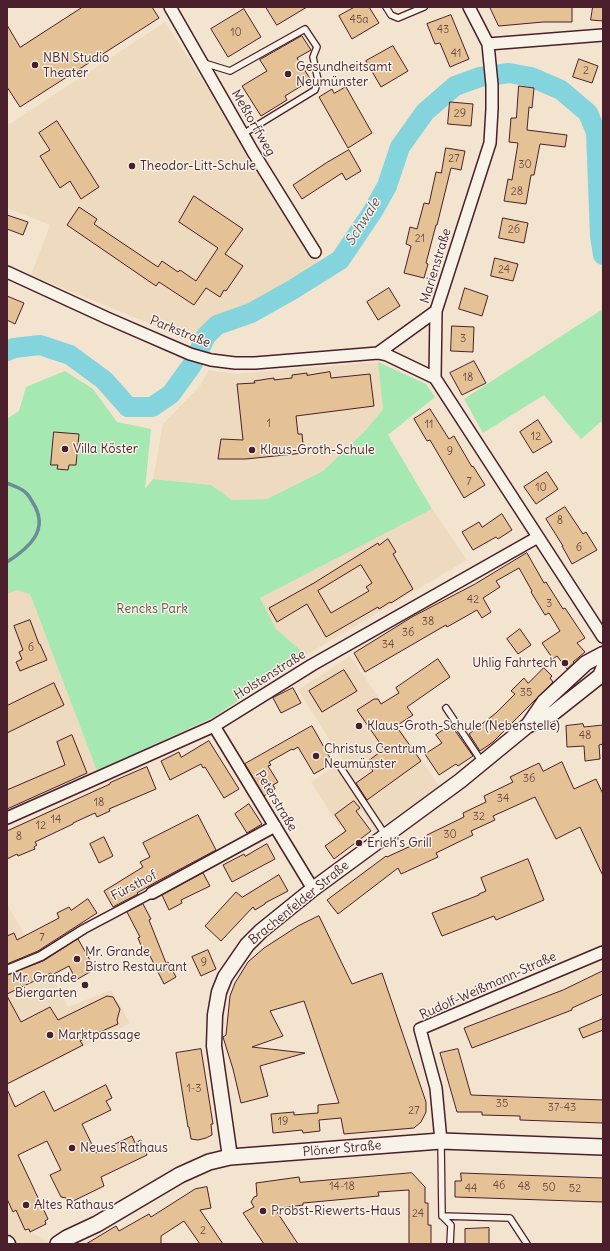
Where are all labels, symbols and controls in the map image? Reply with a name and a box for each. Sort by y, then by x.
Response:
house number: 45a [350,13,368,27]
house number: 43 [437,23,449,37]
house number: 10 [230,26,242,40]
house number: 41 [451,47,461,61]
place label: NBN Studio Theater [43,50,109,81]
place label: Gesundheitsamt Neumünster [296,59,392,90]
marker: NBN Studio Theater [30,60,40,70]
house number: 2 [583,64,589,78]
marker: Gesundheitsamt Neumünster [283,69,293,79]
street label: Meßtorffweg [228,87,278,159]
house number: 29 [454,107,466,121]
house number: 27 [448,152,460,166]
place label: Theodor-Litt-Schule [140,158,256,174]
house number: 30 [518,158,532,172]
marker: Theodor-Litt-Schule [127,161,137,171]
house number: 28 [511,185,523,199]
water label: Schwale [342,195,384,249]
house number: 26 [508,223,520,237]
street label: Marienstraße [417,227,455,305]
house number: 21 [415,232,425,246]
house number: 24 [498,263,510,277]
street label: Parkstraße [147,313,213,351]
house number: 3 [460,332,466,346]
house number: 18 [463,371,473,385]
house number: 1 [267,417,271,431]
house number: 11 [425,418,433,432]
house number: 12 [531,430,541,444]
place label: Villa Köster [73,441,138,457]
place label: Klaus-Groth-Schule [260,442,375,458]
marker: Villa Köster [60,444,70,454]
marker: Klaus-Groth-Schule [247,445,257,455]
house number: 9 [447,445,453,459]
house number: 7 [466,475,472,489]
house number: 10 [535,481,547,495]
house number: 8 [557,514,563,528]
house number: 6 [576,541,582,555]
house number: 42 [467,593,479,607]
house number: 3 [546,597,552,611]
park label: Rencks Park [116,601,188,617]
house number: 38 [422,615,434,629]
house number: 36 [402,626,414,640]
house number: 34 [382,638,394,652]
house number: 6 [28,641,34,655]
street label: Holstenstraße [231,647,309,703]
place label: Uhlig Fahrtech [472,655,557,671]
marker: Uhlig Fahrtech [560,658,570,668]
house number: 35 [520,686,532,700]
place label: Klaus-Groth-Schule (Nebenstelle) [367,718,560,734]
marker: Klaus-Groth-Schule (Nebenstelle) [354,721,364,731]
house number: 48 [579,729,591,743]
place label: Christus Centrum Neumünster [324,741,426,772]
marker: Christus Centrum Neumünster [311,751,321,761]
street label: Peterstraße [252,768,300,834]
house number: 36 [523,772,535,786]
house number: 34 [497,792,509,806]
house number: 18 [94,796,104,810]
house number: 32 [473,810,485,824]
house number: 14 [51,813,61,827]
house number: 12 [36,819,46,833]
house number: 30 [443,828,457,842]
house number: 8 [16,830,22,844]
place label: Erich's Grill [367,835,432,851]
marker: Erich's Grill [354,838,364,848]
street label: Brachenfelder Straße [246,858,352,948]
street label: Fürsthof [109,868,159,904]
house number: 7 [39,931,45,945]
place label: Mr. Grande Bistro Restaurant [85,944,187,975]
street label: Rudolf-Weißmann-Straße [417,949,559,1023]
marker: Mr. Grande Bistro Restaurant [72,954,82,964]
house number: 9 [201,956,207,970]
place label: Mr. Grande Biergarten [12,970,77,1001]
marker: Mr. Grande Biergarten [80,980,90,990]
place label: Marktpassage [58,1027,140,1043]
marker: Marktpassage [45,1030,55,1040]
house number: 1-3 [186,1082,202,1096]
house number: 35 [496,1097,508,1111]
house number: 37-43 [548,1101,576,1115]
house number: 27 [408,1104,420,1118]
house number: 19 [278,1115,288,1129]
street label: Plöner Straße [302,1138,382,1160]
place label: Neues Rathaus [80,1140,168,1156]
marker: Neues Rathaus [67,1143,77,1153]
house number: 46 [493,1179,505,1193]
house number: 14-18 [329,1180,355,1194]
house number: 48 [518,1180,530,1194]
house number: 50 [542,1181,556,1195]
house number: 44 [465,1182,477,1196]
house number: 52 [569,1182,581,1196]
place label: Altes Rathaus [34,1197,114,1213]
marker: Altes Rathaus [21,1200,31,1210]
place label: Probst-Riewerts-Haus [271,1203,401,1219]
marker: Probst-Riewerts-Haus [258,1206,268,1216]
house number: 24 [412,1207,424,1221]
house number: 2 [200,1224,206,1238]

